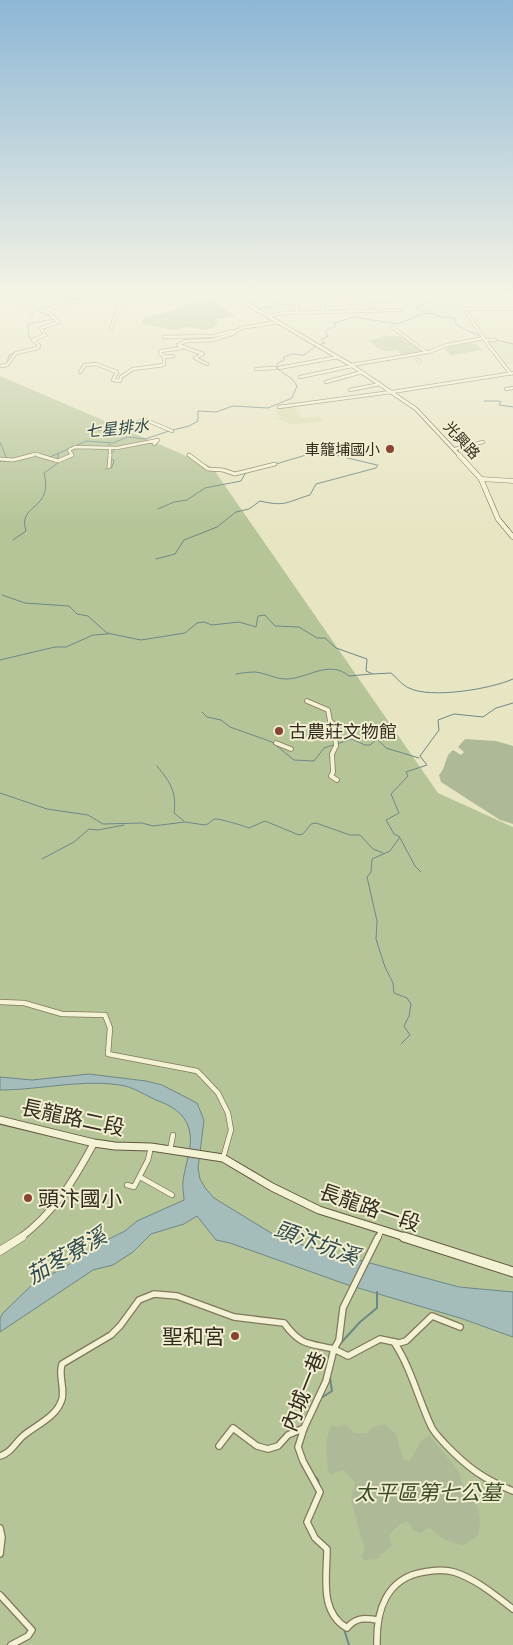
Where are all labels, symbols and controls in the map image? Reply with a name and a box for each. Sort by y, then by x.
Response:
water label: 七星排水 [84,415,151,441]
street label: 光興路 [440,417,484,463]
place label: 車籠埔國小 [305,440,380,459]
marker: 車籠埔國小 [384,443,396,455]
place label: 古農莊文物館 [289,720,397,743]
marker: 古農莊文物館 [273,725,285,737]
street label: 長龍路二段 [19,1092,127,1142]
street label: 長龍路一段 [316,1177,424,1237]
place label: 頭汴國小 [38,1184,122,1212]
marker: 頭汴國小 [22,1192,34,1204]
water label: 頭汴坑溪 [271,1213,366,1272]
water label: 茄苳寮溪 [21,1219,114,1290]
place label: 聖和宮 [162,1322,225,1350]
marker: 聖和宮 [229,1330,241,1342]
street label: 內城一巷 [274,1347,332,1435]
park label: 太平區第七公墓 [355,1478,504,1506]

